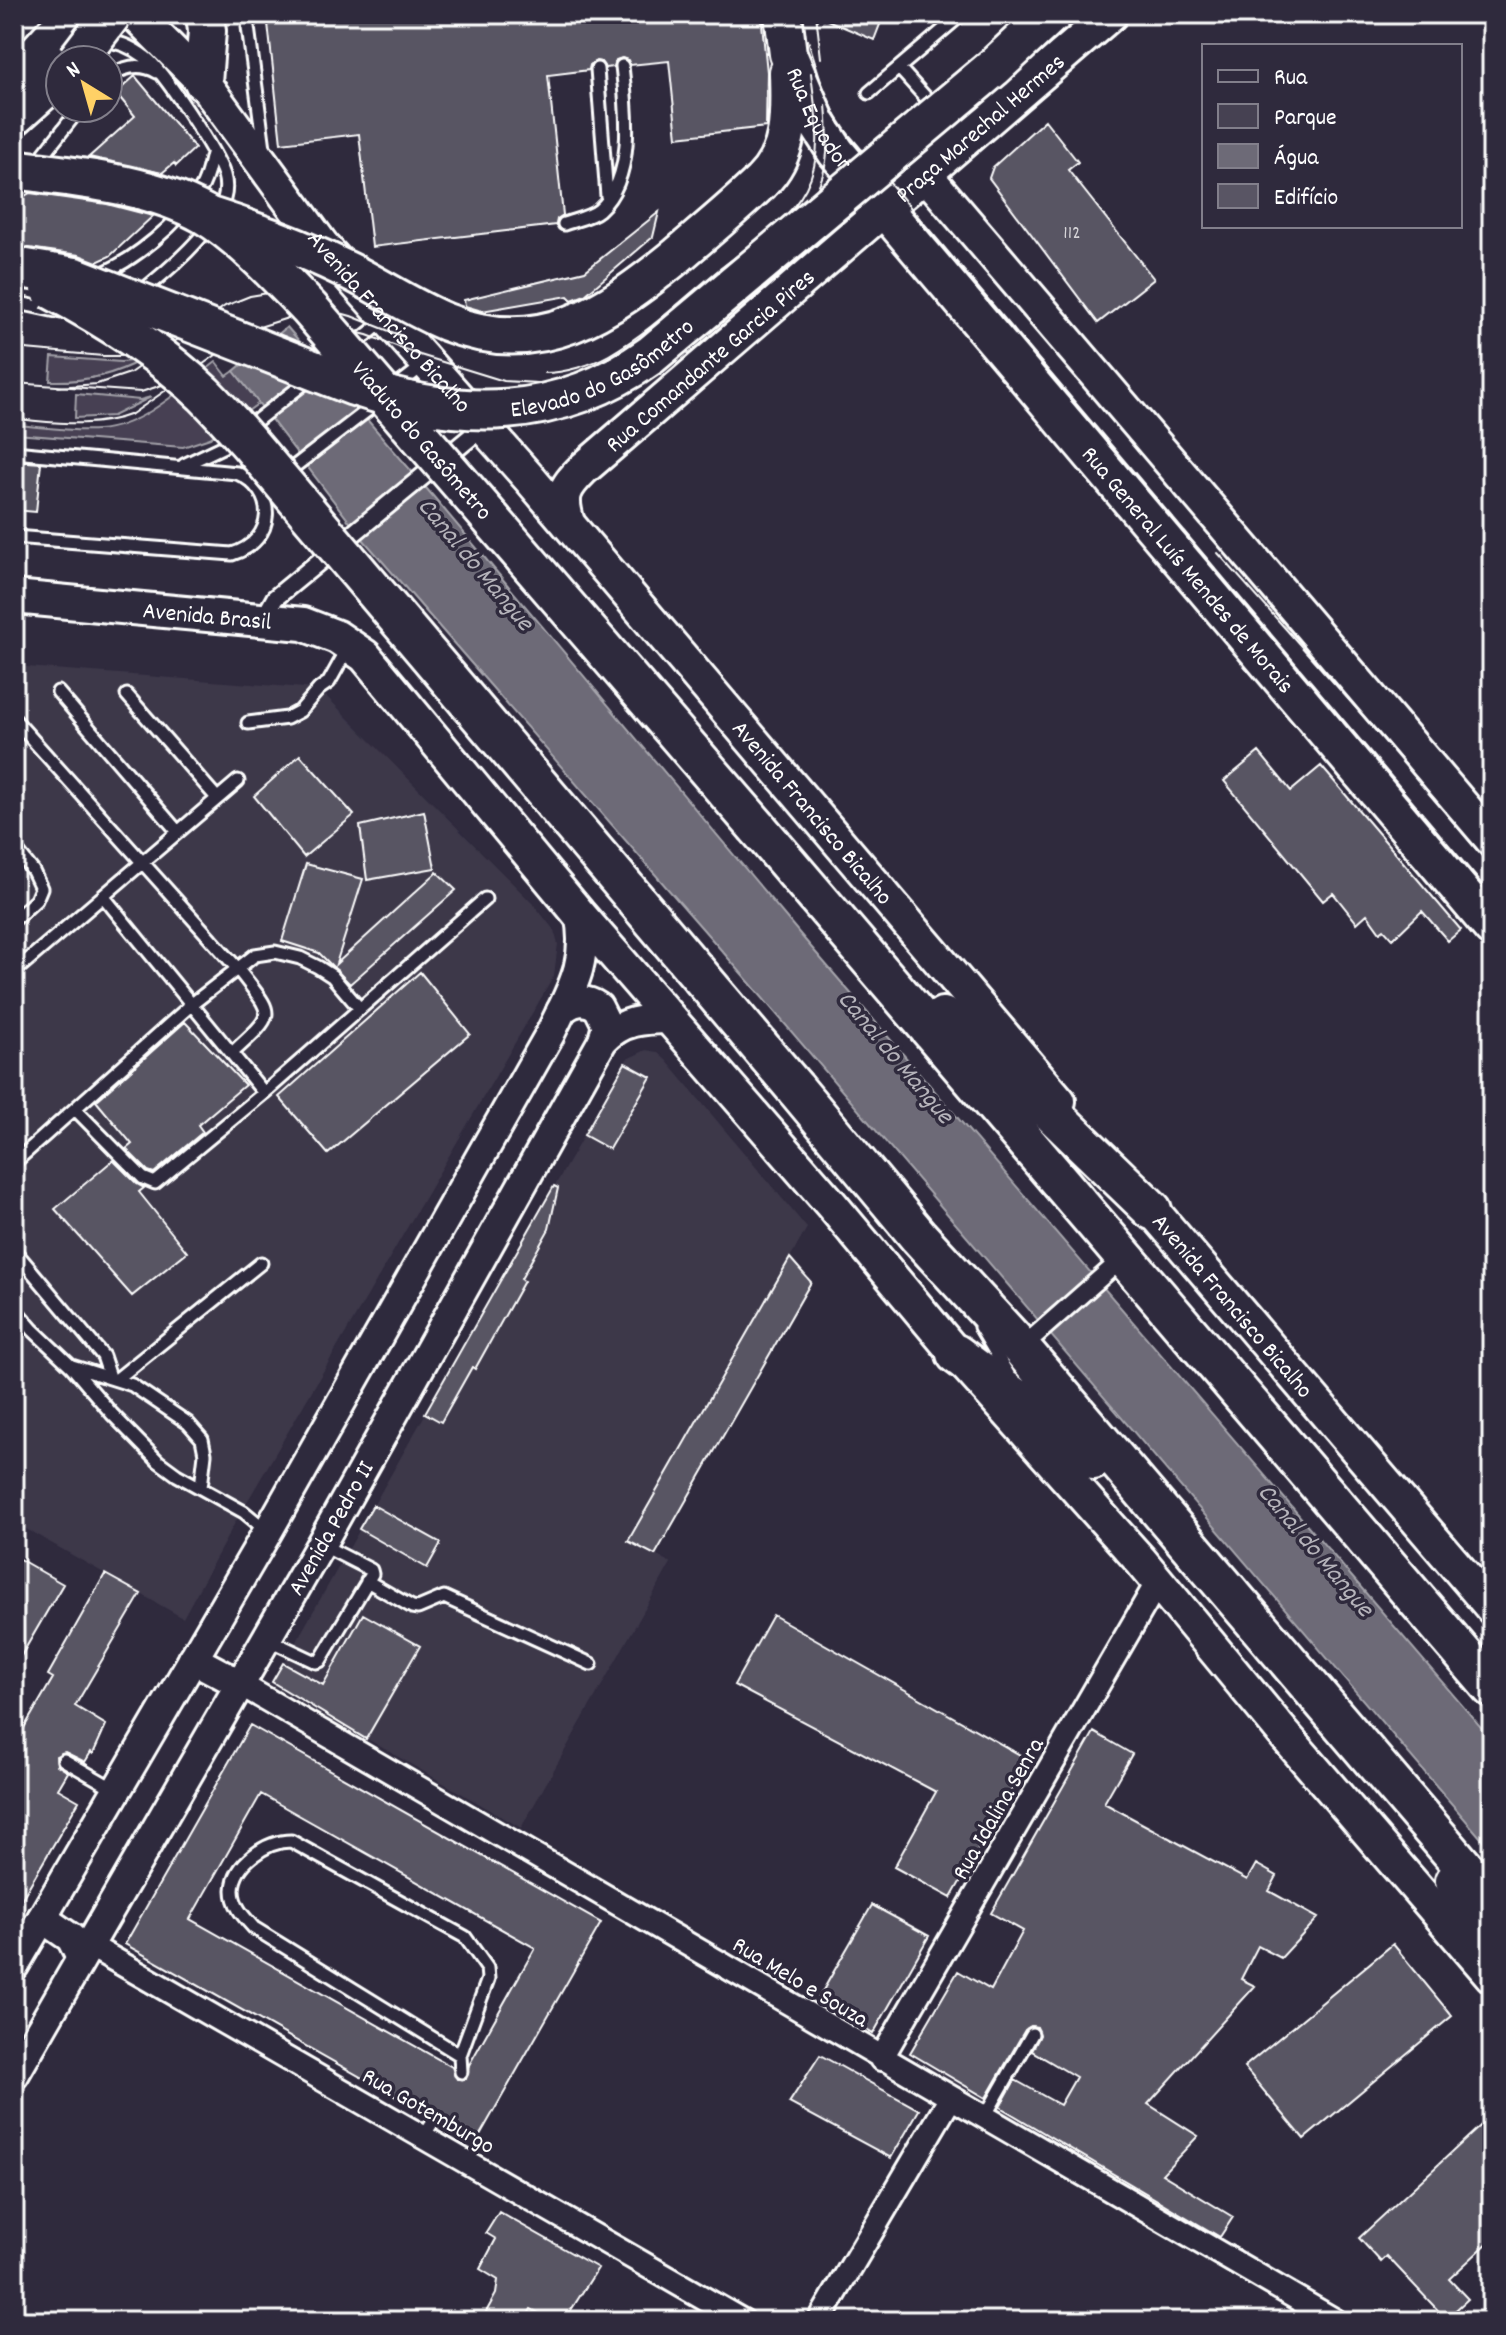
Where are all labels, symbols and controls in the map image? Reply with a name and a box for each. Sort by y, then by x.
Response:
north arrow [44,44,124,124]
legend [1202,44,1462,228]
street label: Praça Marechal Hermes [889,47,1074,213]
text: N [60,55,88,86]
text: Rua [1274,62,1308,96]
street label: Rua Equador [775,63,859,179]
text: Parque [1274,102,1337,136]
text: Água [1274,142,1319,176]
text: Edifício [1274,182,1338,216]
house number: 112 [1063,220,1081,248]
street label: Avenida Francisco Bicalho [297,225,478,422]
street label: Rua Comandante Garcia Pires [600,262,824,462]
street label: Elevado do Gasômetro [509,312,703,428]
street label: Viaduto do Gasômetro [342,355,499,529]
street label: Rua General Luís Mendes de Morais [1072,440,1301,702]
water label: Canal do Mangue [407,490,542,641]
street label: Avenida Brasil [141,595,273,641]
street label: Avenida Francisco Bicalho [722,714,899,914]
water label: Canal do Mangue [827,983,962,1134]
street label: Avenida Francisco Bicalho [1142,1207,1320,1407]
street label: Avenida Pedro II [281,1455,384,1603]
water label: Canal do Mangue [1247,1476,1382,1627]
street label: Rua Idalina Senra [945,1731,1054,1887]
street label: Rua Melo e Souza [725,1930,875,2038]
street label: Rua Gotemburgo [355,2061,500,2164]

